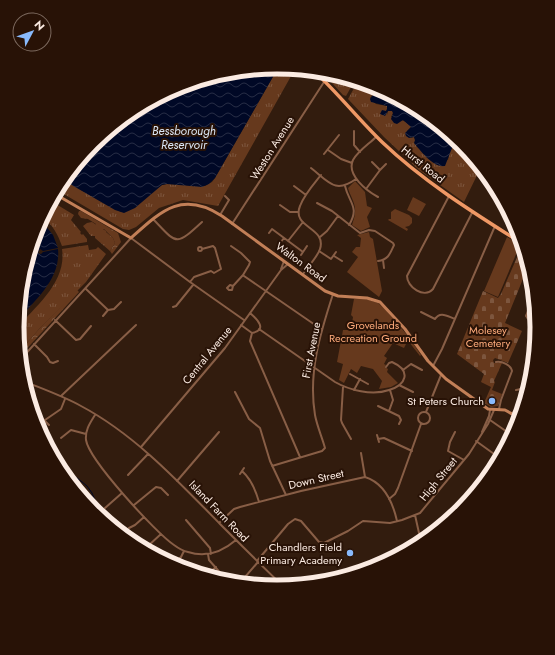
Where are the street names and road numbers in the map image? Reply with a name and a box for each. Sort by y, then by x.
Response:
street label: Weston Avenue [246,113,298,183]
street label: Hurst Road [398,142,448,186]
street label: Walton Road [272,238,330,286]
street label: First Avenue [298,320,324,379]
street label: Central Avenue [179,322,236,388]
street label: High Street [415,453,461,504]
street label: Down Street [287,465,345,493]
street label: Island Farm Road [185,477,253,545]

